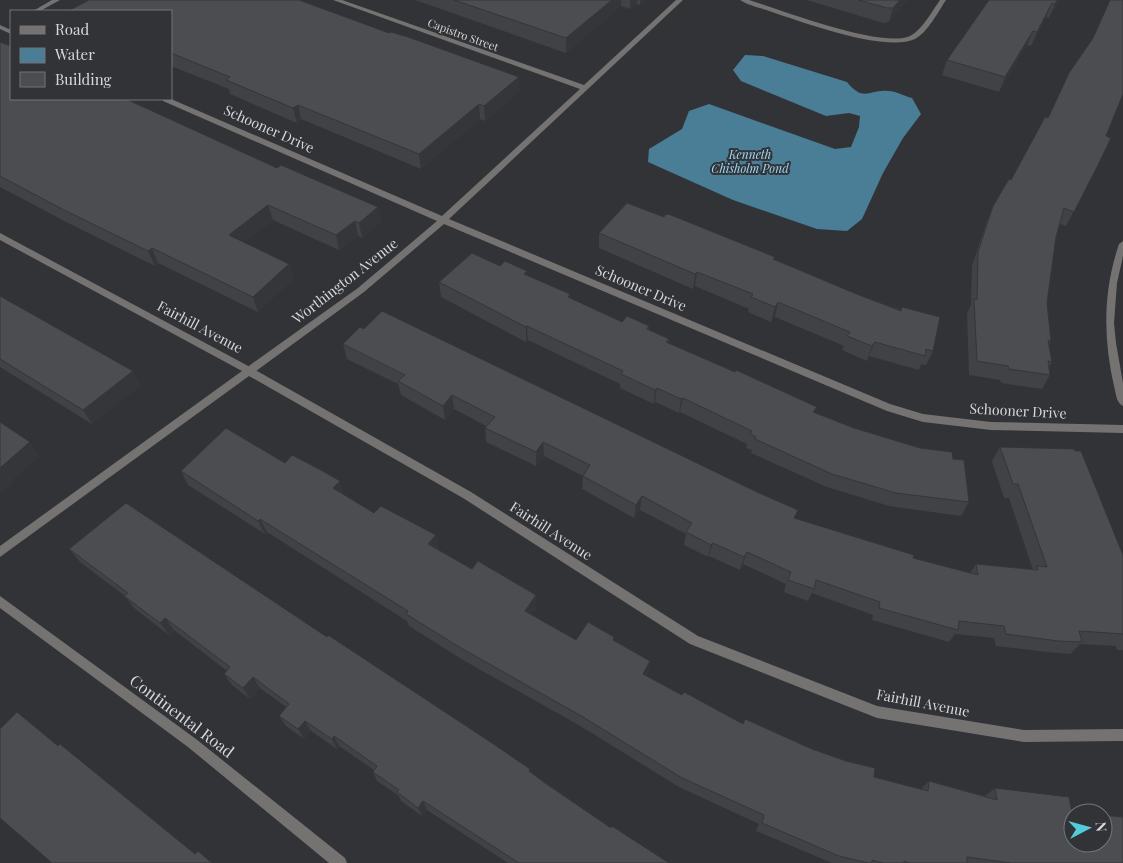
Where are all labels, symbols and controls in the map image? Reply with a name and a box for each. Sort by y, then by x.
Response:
legend [10,10,172,100]
street label: Capistro Street [426,15,501,54]
text: Road [55,19,89,39]
text: Water [54,44,95,64]
text: Building [55,69,112,89]
street label: Schooner Drive [221,100,317,157]
water label: Kenneth Chisholm Pond [711,146,789,176]
street label: Worthington Avenue [287,234,401,328]
street label: Schooner Drive [593,260,690,315]
street label: Fairhill Avenue [154,296,246,357]
street label: Schooner Drive [969,398,1067,423]
street label: Fairhill Avenue [507,497,596,564]
street label: Continental Road [126,669,239,762]
street label: Fairhill Avenue [875,684,971,721]
north arrow [1063,803,1113,853]
text: N [1091,821,1111,833]

